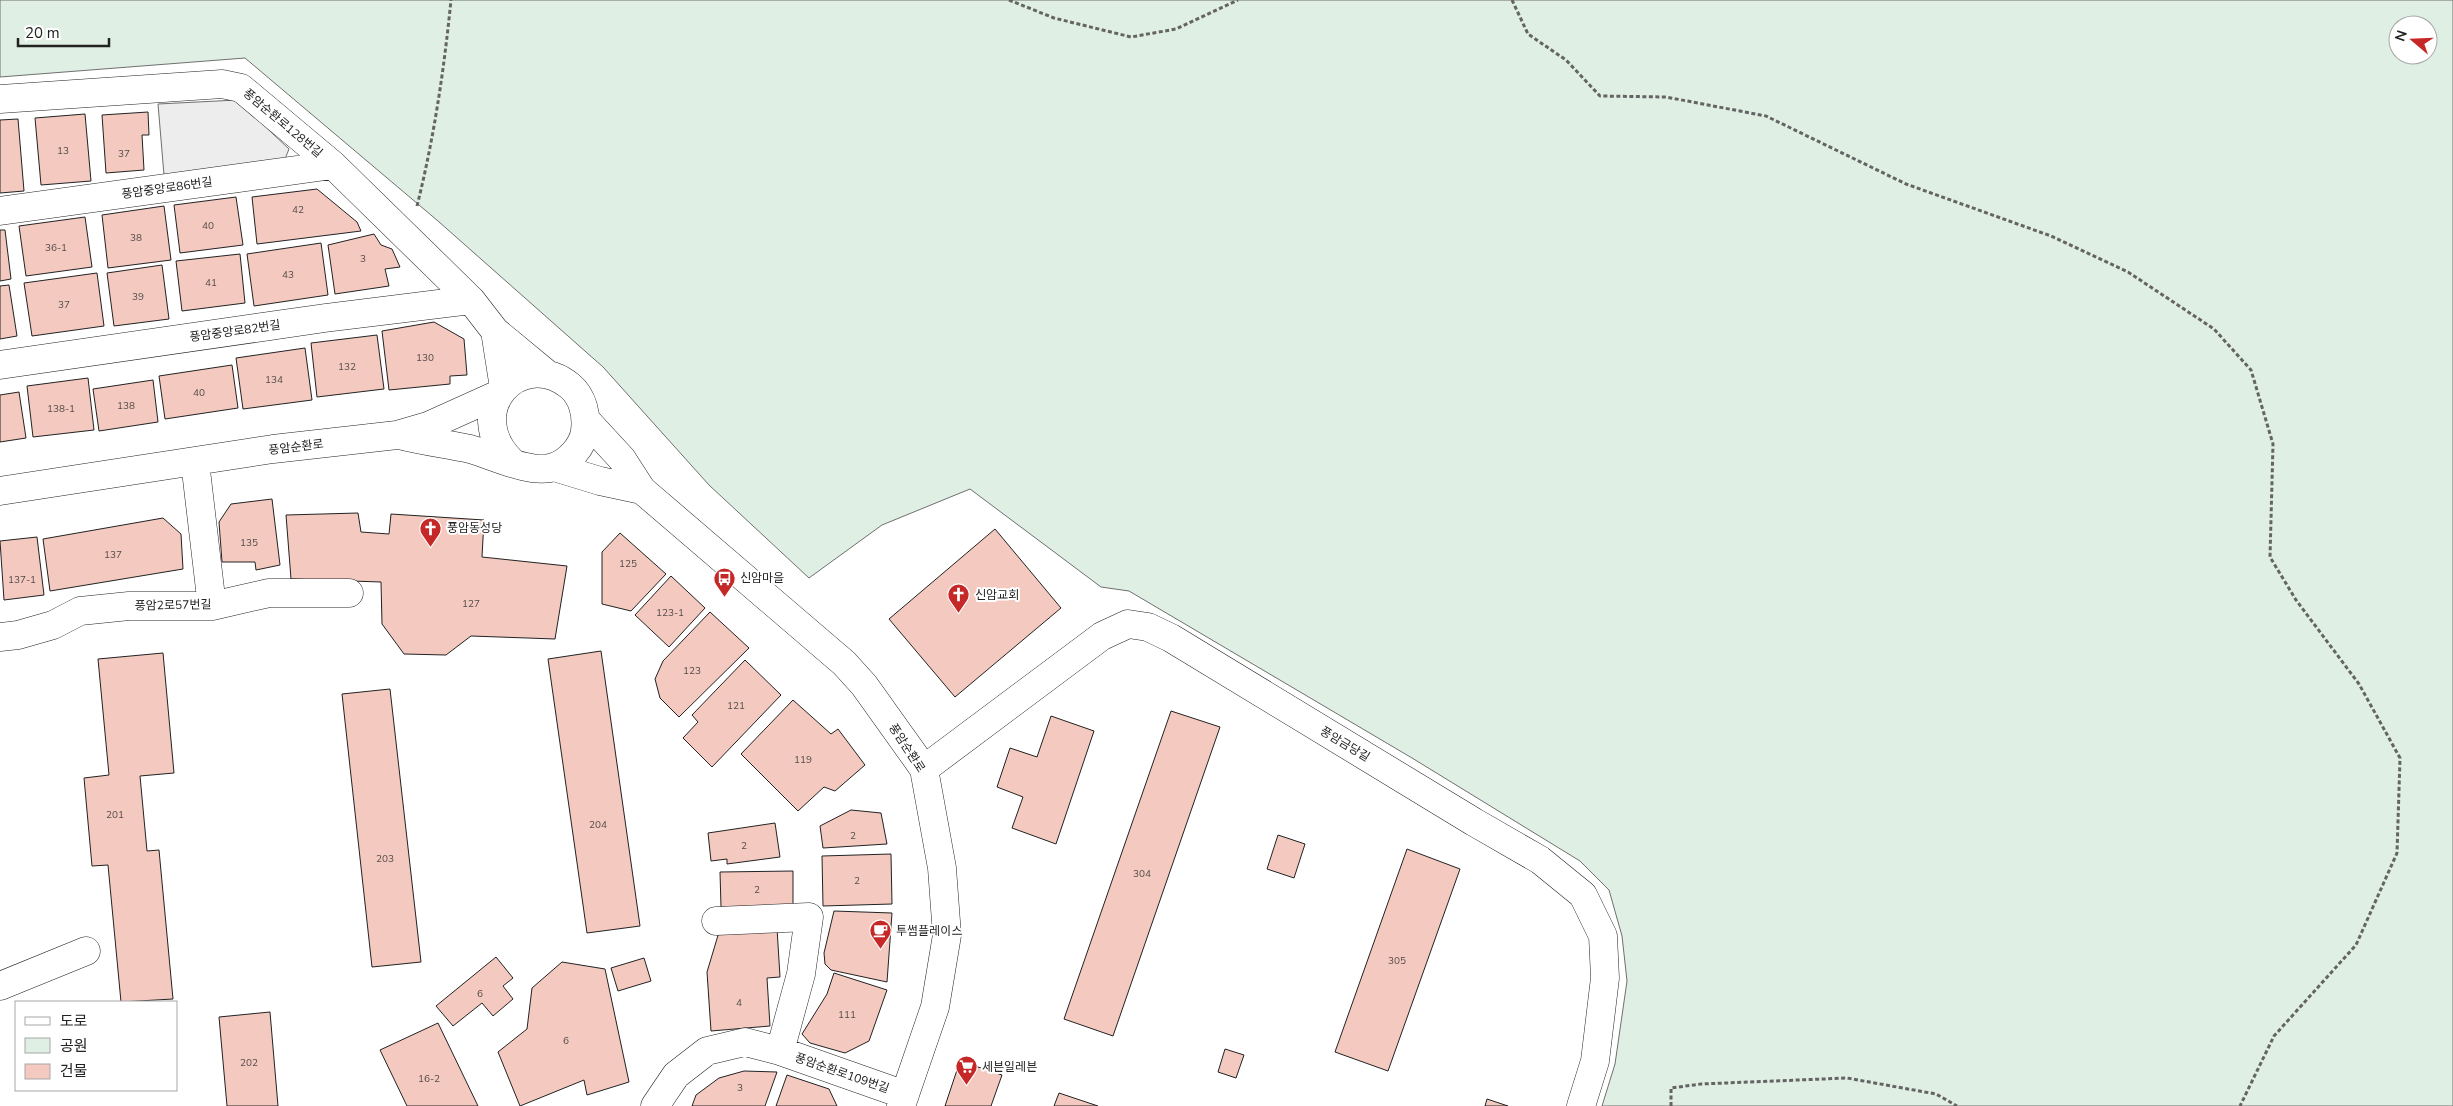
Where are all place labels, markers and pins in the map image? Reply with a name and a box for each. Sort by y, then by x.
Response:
church icon: 풍암동성당 [419,516,443,547]
place label: 풍암동성당 [447,520,502,536]
bus stop icon: 신암마을 [712,566,736,597]
place label: 신암마을 [740,570,784,586]
church icon: 신암교회 [947,583,971,614]
place label: 신암교회 [975,587,1019,603]
cafe icon: 투썸플레이스 [868,919,892,950]
place label: 투썸플레이스 [896,923,962,939]
supermarket icon: 세븐일레븐 [954,1055,978,1086]
place label: 세븐일레븐 [982,1059,1037,1075]

